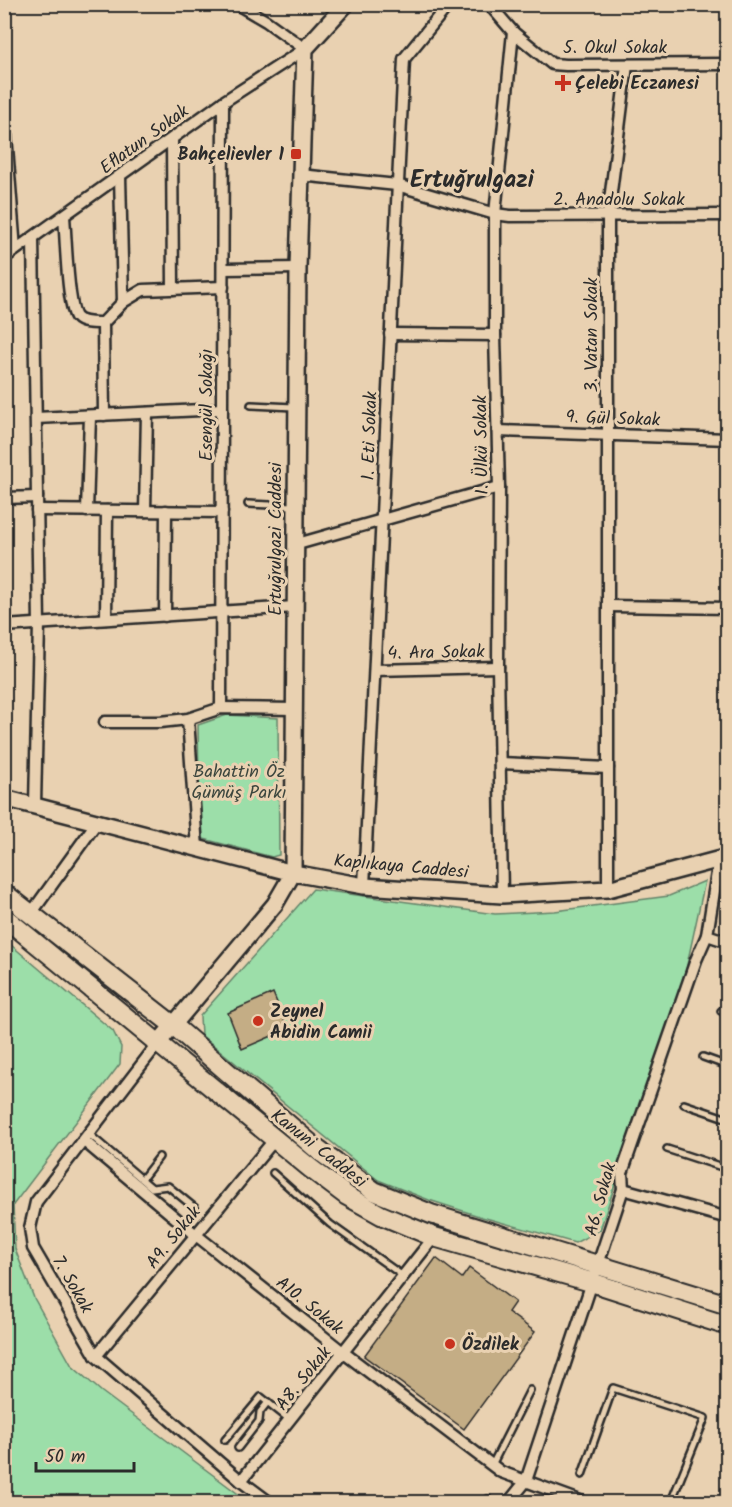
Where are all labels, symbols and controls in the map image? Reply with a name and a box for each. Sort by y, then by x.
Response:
street label: 5. Okul Sokak [563,34,668,63]
place label: Çelebi Eczanesi [575,70,699,99]
marker: Çelebi Eczanesi [556,76,570,90]
street label: Eflatun Sokak [94,98,196,183]
place label: Bahçelievler 1 [177,141,285,170]
marker: Bahçelievler 1 [289,147,303,161]
district label: Ertuğrulgazi [410,161,535,200]
street label: 2. Anadolu Sokak [553,186,685,215]
street label: 3. Vatan Sokak [578,277,607,393]
street label: Esengül Sokağı [193,349,222,461]
street label: 1. Eti Sokak [354,390,387,481]
street label: 1. Ülkü Sokak [467,394,498,495]
street label: 9. Gül Sokak [565,403,661,436]
street label: Ertuğrulgazi Caddesi [262,462,291,616]
street label: 4. Ara Sokak [387,638,485,669]
park label: Bahattin Öz Gümüş Parkı [192,758,286,808]
street label: Kaplıkaya Caddesi [332,847,470,888]
place label: Zeynel Abidin Camii [270,998,372,1048]
marker: Zeynel Abidin Camii [251,1014,265,1028]
street label: Kanuni Caddesi [264,1102,373,1197]
street label: A6. Sokak [578,1159,625,1240]
street label: A9. Sokak [140,1200,209,1276]
street label: 7. Sokak [43,1250,100,1320]
street label: A10. Sokak [269,1270,350,1343]
place label: Özdilek [462,1331,520,1360]
marker: Özdilek [443,1337,457,1351]
street label: A8. Sokak [269,1340,340,1418]
scale bar [36,1435,134,1473]
text: 50 m [45,1443,85,1472]

